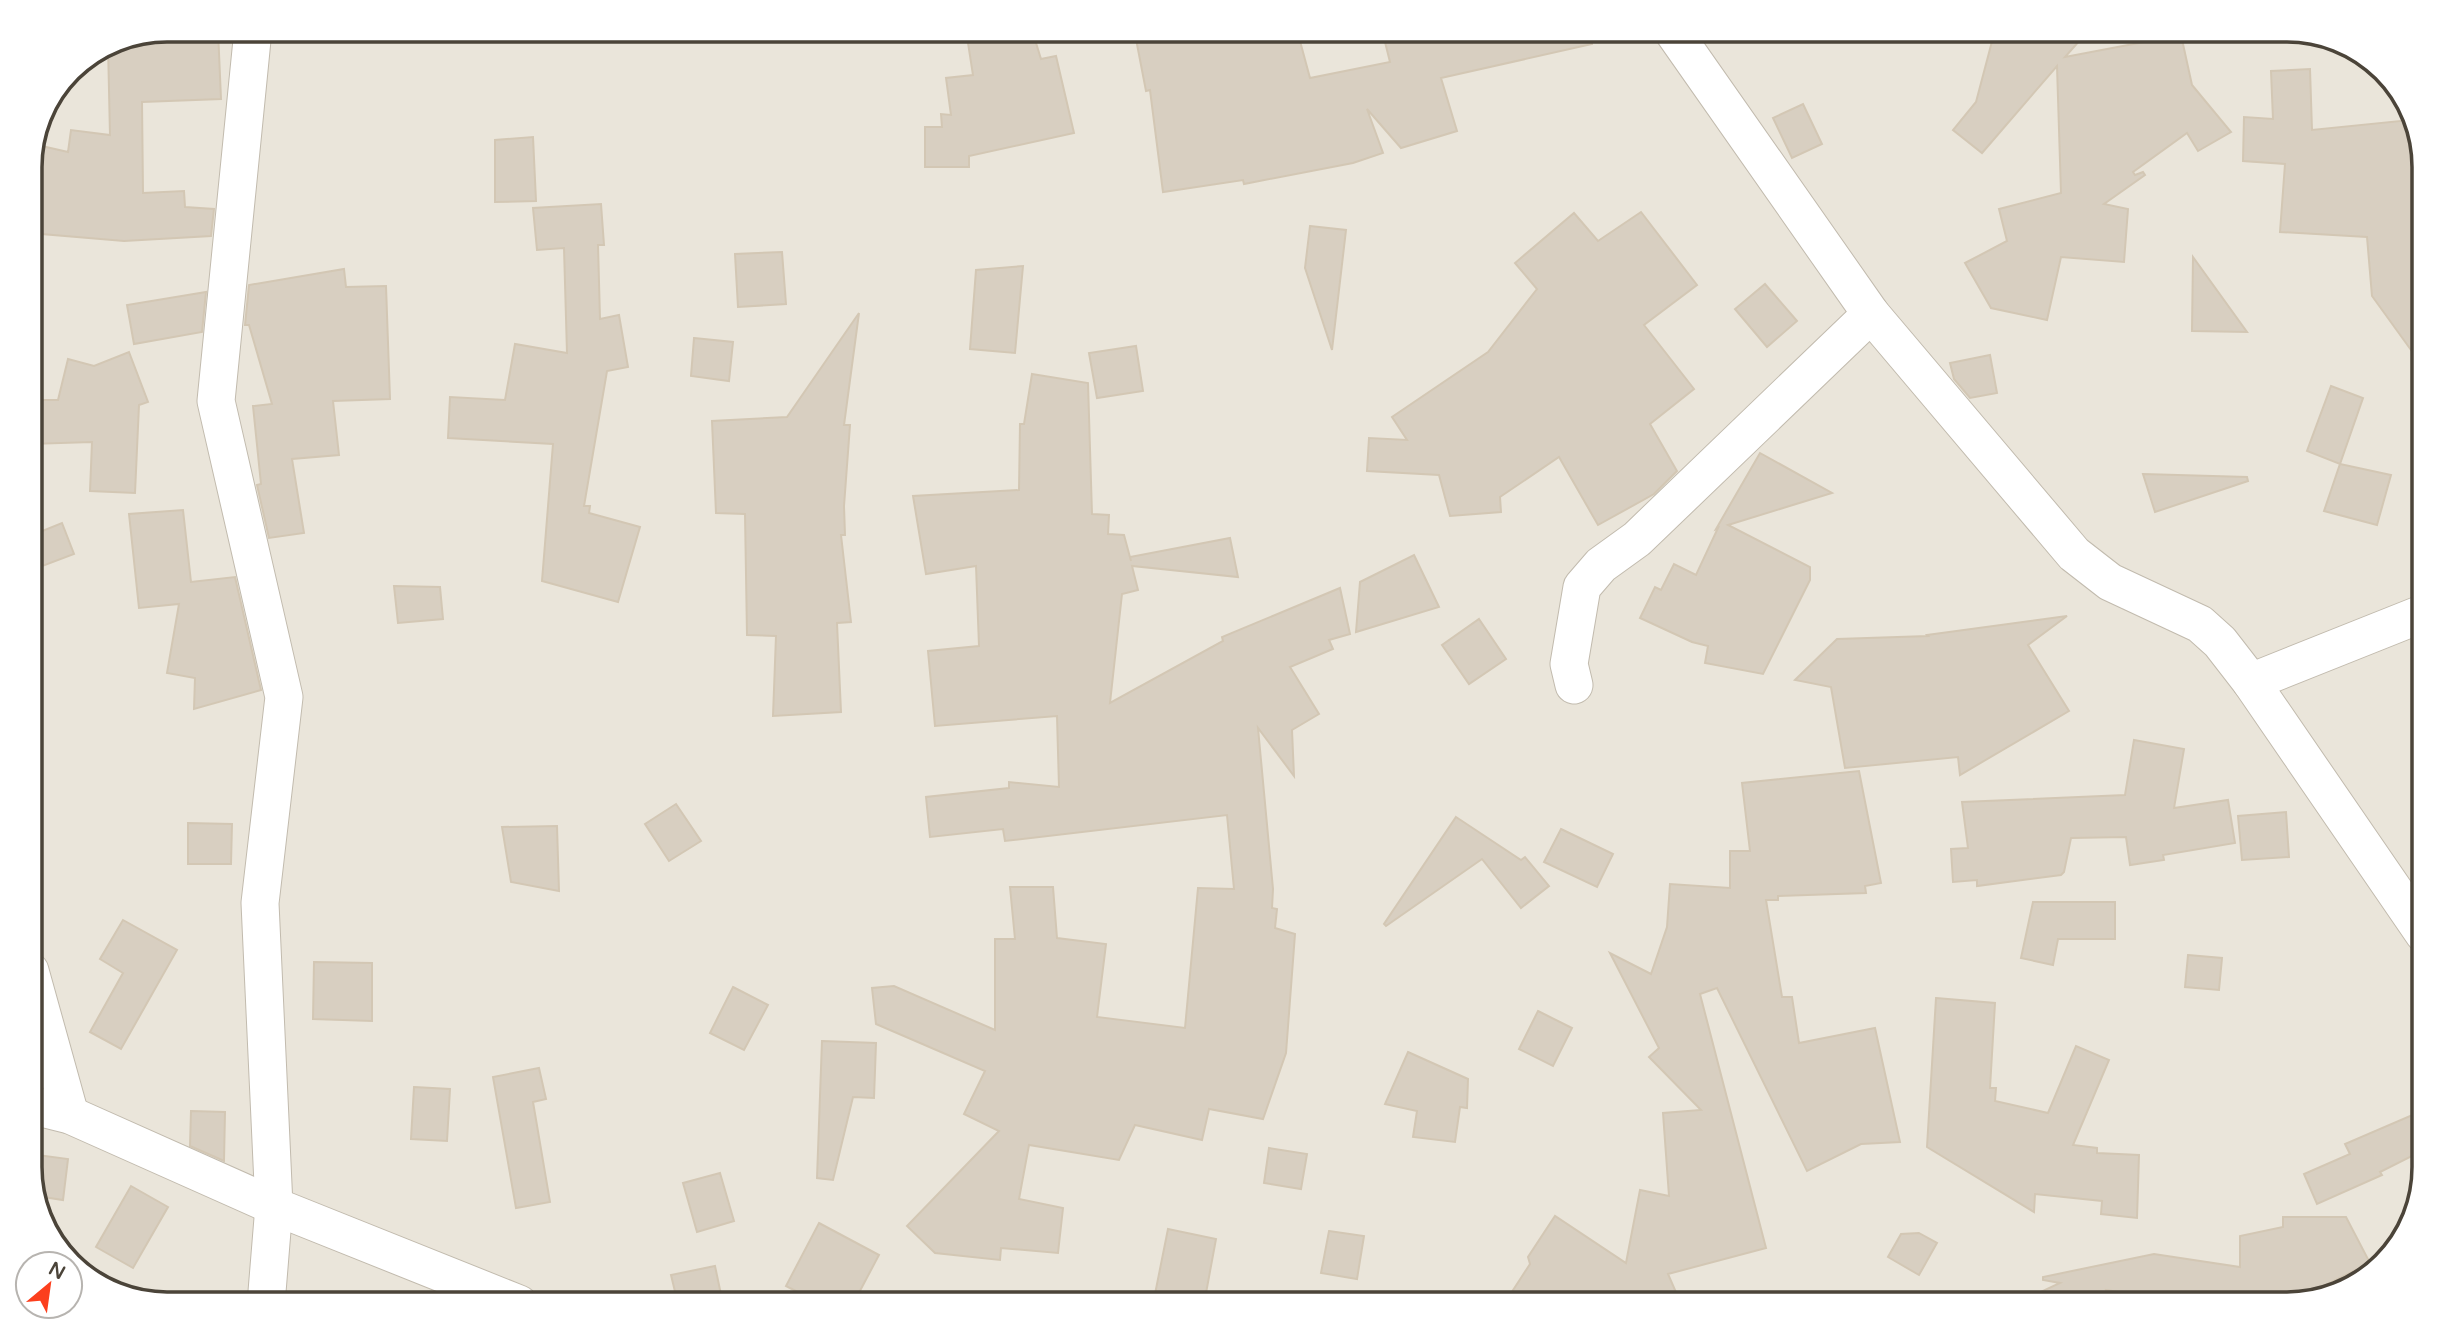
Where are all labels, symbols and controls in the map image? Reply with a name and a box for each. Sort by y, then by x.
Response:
north arrow [14,1250,84,1320]
text: N [45,1258,69,1284]

